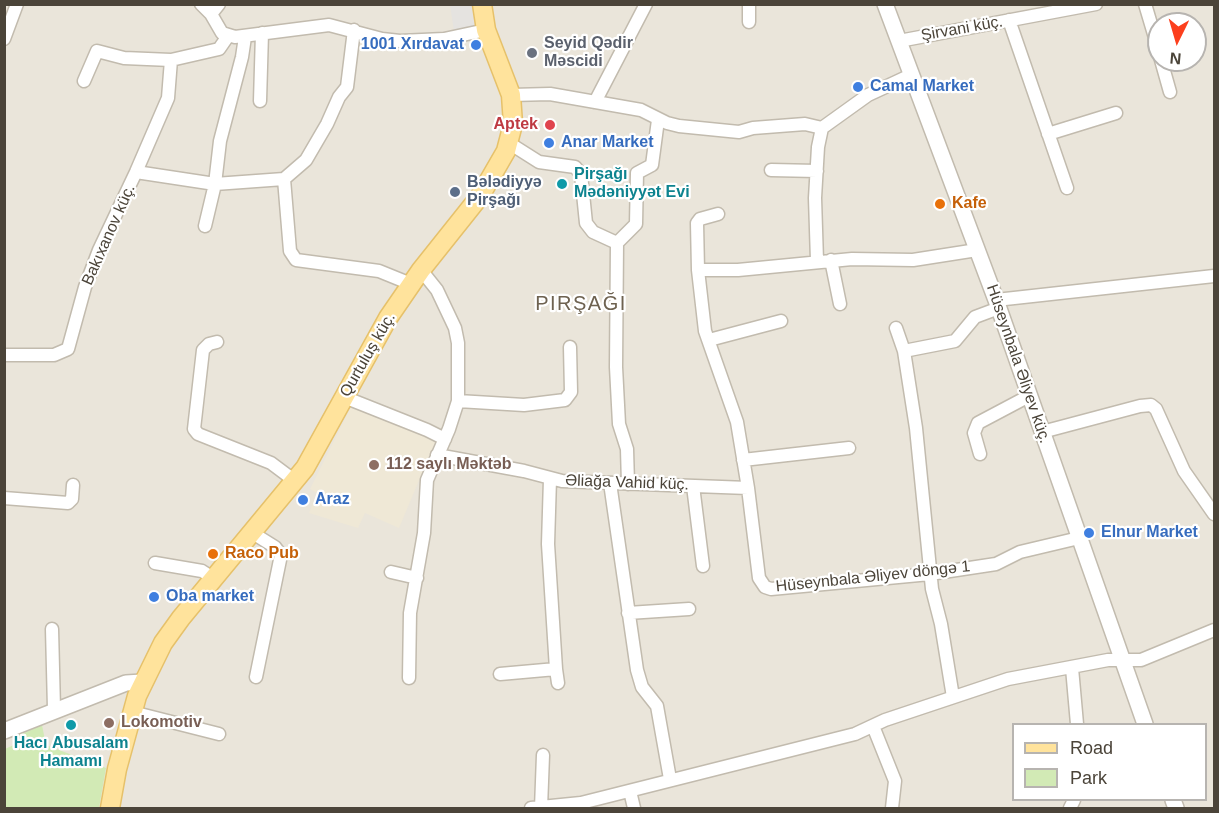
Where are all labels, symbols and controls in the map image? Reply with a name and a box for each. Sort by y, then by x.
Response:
street label: Şirvani küç. [920,12,1004,46]
north arrow [1147,12,1207,72]
place label: Seyid Qədir Məscidi [544,34,633,72]
place label: 1001 Xırdavat [361,35,464,55]
marker: 1001 Xırdavat [469,38,483,52]
marker: Seyid Qədir Məscidi [525,46,539,60]
text: N [1169,49,1182,67]
place label: Camal Market [870,77,974,97]
marker: Camal Market [851,80,865,94]
place label: Aptek [494,115,538,135]
marker: Aptek [543,118,557,132]
place label: Anar Market [561,133,653,153]
marker: Anar Market [542,136,556,150]
place label: Pirşağı Mədəniyyət Evi [574,165,690,203]
place label: Bələdiyyə Pirşağı [467,173,542,211]
marker: Pirşağı Mədəniyyət Evi [555,177,569,191]
street label: Bakıxanov küç. [78,182,140,288]
marker: Bələdiyyə Pirşağı [448,185,462,199]
place label: Kafe [952,194,987,214]
marker: Kafe [933,197,947,211]
street label: Hüseynbala Əliyev küç. [982,282,1054,446]
district label: PIRŞAĞI [535,292,627,316]
street label: Qurtuluş küç. [336,309,400,401]
place label: 112 saylı Məktəb [386,455,511,475]
marker: 112 saylı Məktəb [367,458,381,472]
street label: Əliağa Vahid küç. [565,471,689,495]
place label: Araz [315,490,350,510]
marker: Araz [296,493,310,507]
place label: Elnur Market [1101,523,1198,543]
marker: Elnur Market [1082,526,1096,540]
place label: Raco Pub [225,544,299,564]
marker: Raco Pub [206,547,220,561]
street label: Hüseynbala Əliyev döngə 1 [775,557,971,597]
place label: Oba market [166,587,254,607]
marker: Oba market [147,590,161,604]
place label: Lokomotiv [121,713,202,733]
marker: Lokomotiv [102,716,116,730]
marker: Hacı Abusalam Hamamı [64,718,78,732]
legend [1012,723,1207,801]
place label: Hacı Abusalam Hamamı [14,734,128,772]
text: Road [1070,738,1113,758]
text: Park [1070,768,1107,788]

